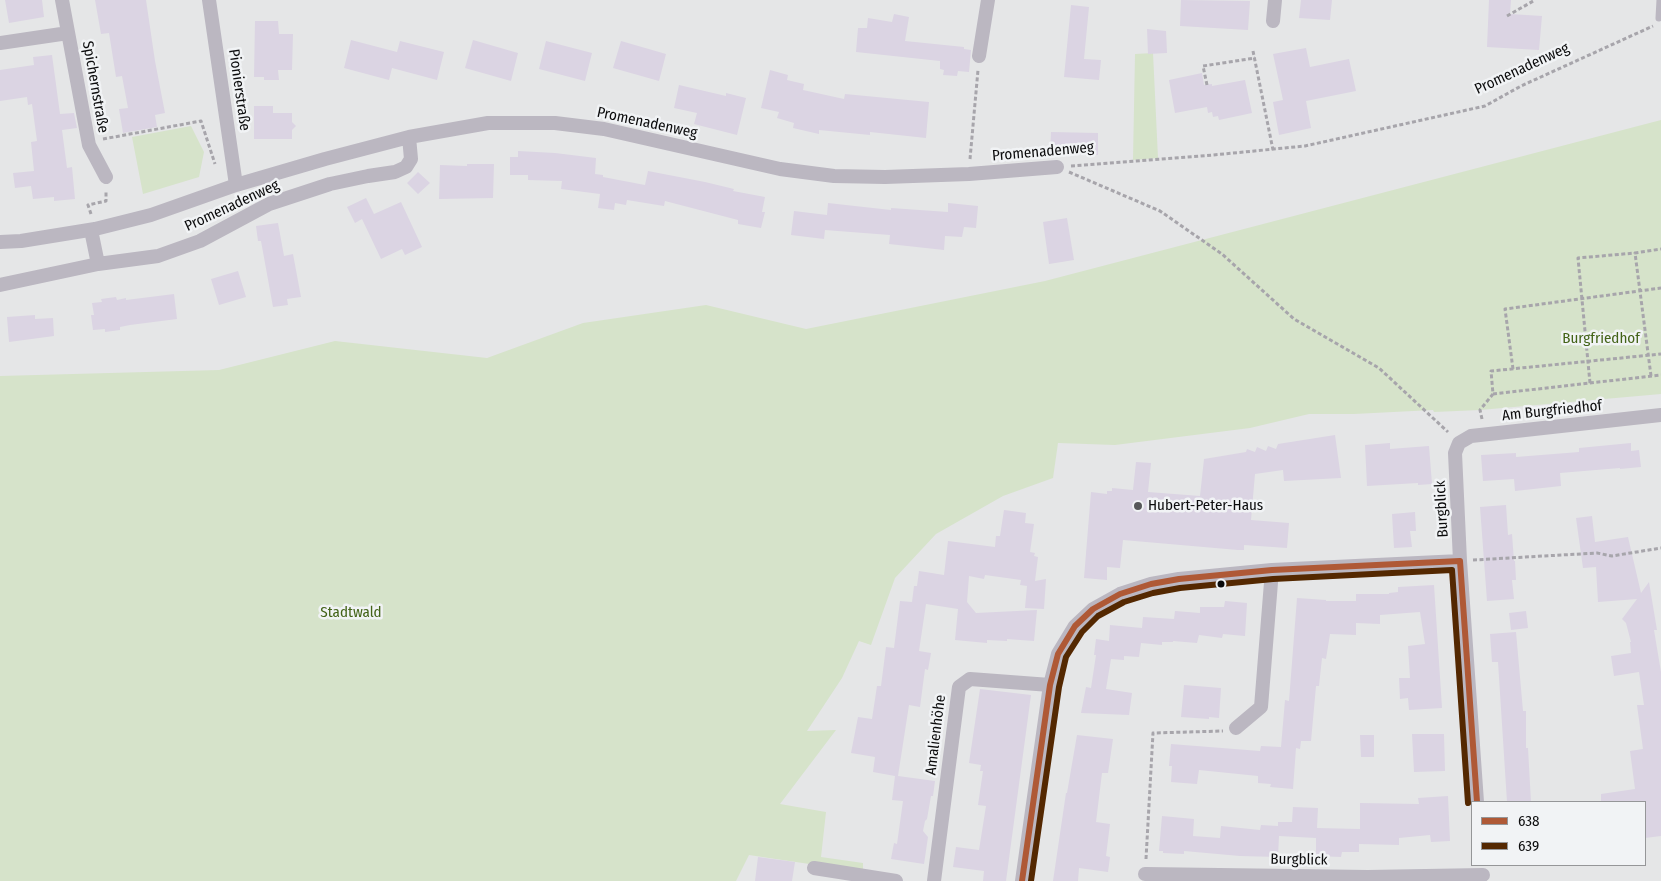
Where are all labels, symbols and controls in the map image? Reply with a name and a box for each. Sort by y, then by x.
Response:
street label: Promenadenweg [1472,39,1572,99]
street label: Spichernstraße [78,40,112,134]
street label: Pionierstraße [224,48,254,132]
street label: Promenadenweg [595,104,699,142]
street label: Promenadenweg [991,139,1095,165]
street label: Promenadenweg [182,176,282,236]
park label: Burgfriedhof [1562,330,1640,348]
street label: Am Burgfriedhof [1501,397,1603,425]
street label: Burgblick [1432,480,1452,538]
place label: Hubert-Peter-Haus [1148,497,1263,515]
marker: Hubert-Peter-Haus [1132,500,1144,512]
unlabelled marker [1216,579,1226,589]
park label: Stadtwald [320,604,382,622]
street label: Amalienhöhe [922,694,950,776]
legend [1471,801,1646,866]
text: 638 [1518,812,1540,830]
text: 639 [1518,837,1539,855]
street label: Burgblick [1270,851,1328,869]

